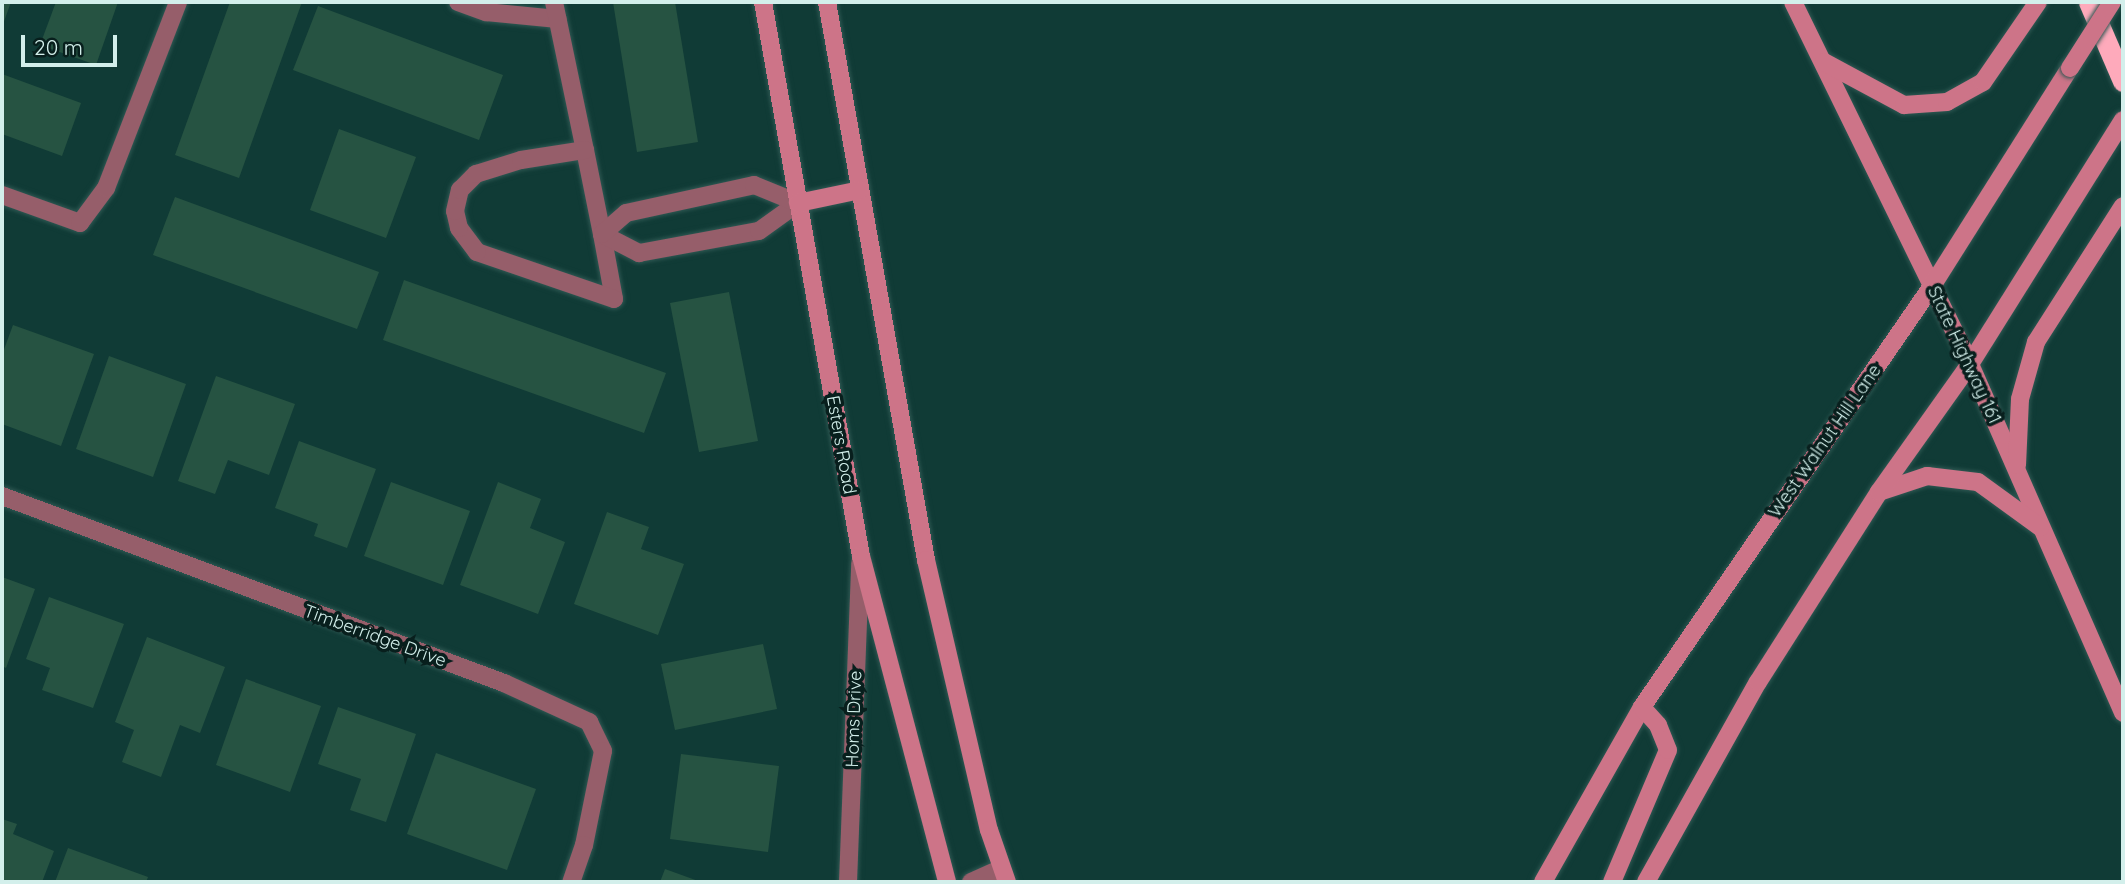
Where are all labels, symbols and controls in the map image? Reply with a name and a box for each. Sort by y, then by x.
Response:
scale bar [24,21,121,65]
text: 20 m [34,34,83,60]
street label: State Highway 161 [1923,283,2005,427]
street label: West Walnut Hill Lane [1764,360,1886,522]
street label: Esters Road [822,394,860,496]
street label: Timberridge Drive [301,600,449,672]
street label: Homs Drive [842,670,866,768]

